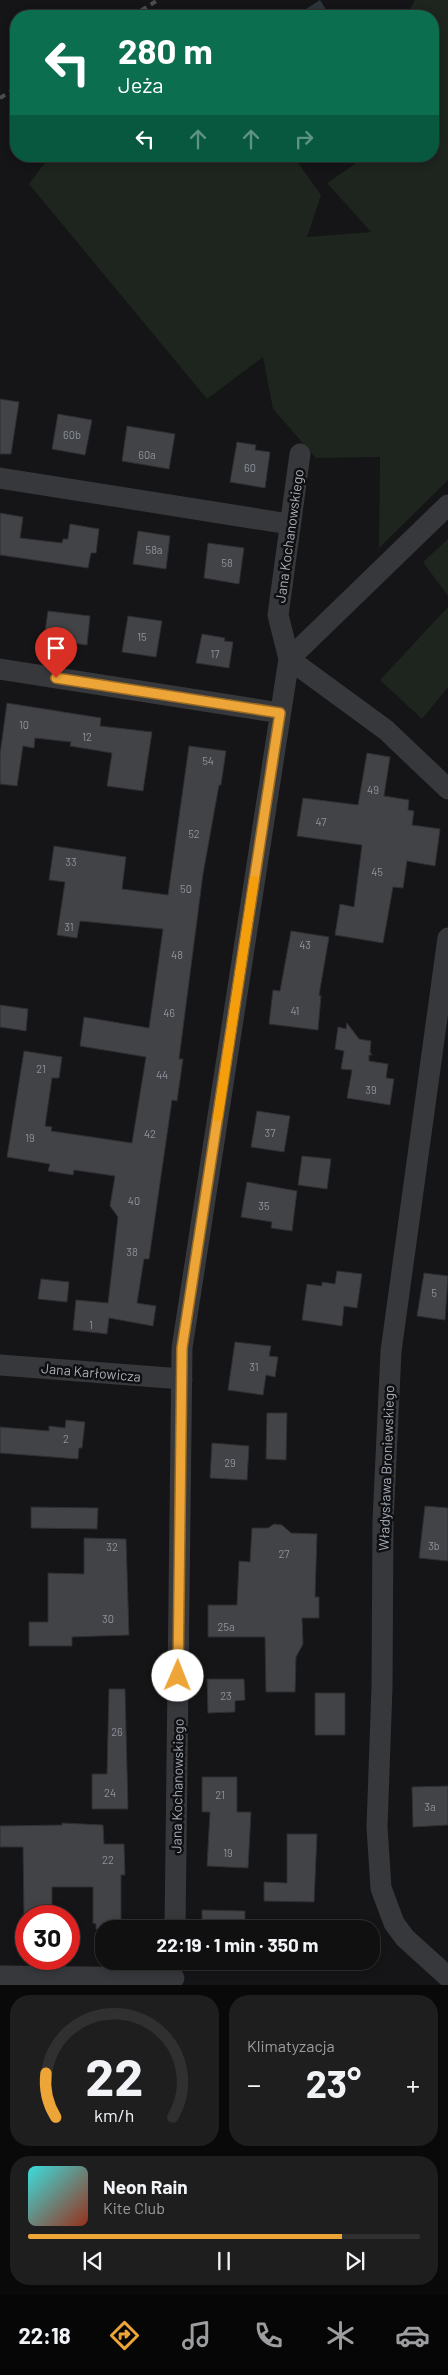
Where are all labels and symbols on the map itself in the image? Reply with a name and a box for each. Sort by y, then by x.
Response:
house number: 60b [63,428,81,441]
house number: 60a [138,448,156,461]
house number: 60 [244,461,256,474]
street label: Jana Kochanowskiego [271,468,307,604]
house number: 58a [145,543,163,556]
house number: 58 [221,556,233,569]
pin [35,627,77,678]
house number: 15 [137,630,147,643]
house number: 17 [210,647,220,660]
house number: 10 [19,718,29,731]
house number: 12 [82,730,92,743]
house number: 54 [202,754,214,767]
house number: 49 [367,783,379,796]
house number: 47 [316,815,326,828]
house number: 52 [188,827,200,840]
house number: 33 [65,855,77,868]
house number: 45 [371,865,383,878]
house number: 50 [180,882,192,895]
house number: 31 [64,920,74,933]
house number: 43 [299,938,311,951]
house number: 48 [171,948,183,961]
house number: 41 [291,1004,299,1017]
house number: 46 [163,1006,175,1019]
house number: 21 [36,1062,46,1075]
house number: 44 [156,1068,168,1081]
house number: 39 [365,1083,377,1096]
house number: 37 [265,1126,275,1139]
house number: 42 [144,1127,156,1140]
house number: 19 [25,1131,35,1144]
house number: 40 [128,1194,140,1207]
house number: 35 [258,1199,270,1212]
house number: 38 [126,1245,138,1258]
house number: 5 [431,1286,437,1299]
house number: 1 [89,1318,93,1331]
street label: Jana Karłowicza [40,1359,142,1385]
house number: 31 [249,1360,259,1373]
street label: Władysława Broniewskiego [375,1385,397,1551]
house number: 2 [63,1432,69,1445]
house number: 29 [224,1456,236,1469]
house number: 3b [428,1539,440,1552]
house number: 32 [106,1540,118,1553]
house number: 27 [278,1547,290,1560]
house number: 30 [102,1612,114,1625]
house number: 25a [217,1620,235,1633]
position arrow [151,1649,203,1701]
house number: 23 [220,1689,232,1702]
street label: Jana Kochanowskiego [167,1718,187,1854]
house number: 26 [111,1725,123,1738]
house number: 24 [104,1786,116,1799]
house number: 21 [215,1788,225,1801]
house number: 3a [424,1800,436,1813]
house number: 19 [223,1846,233,1859]
house number: 22 [102,1853,114,1866]
speed limit sign: 30 [15,1905,80,1970]

